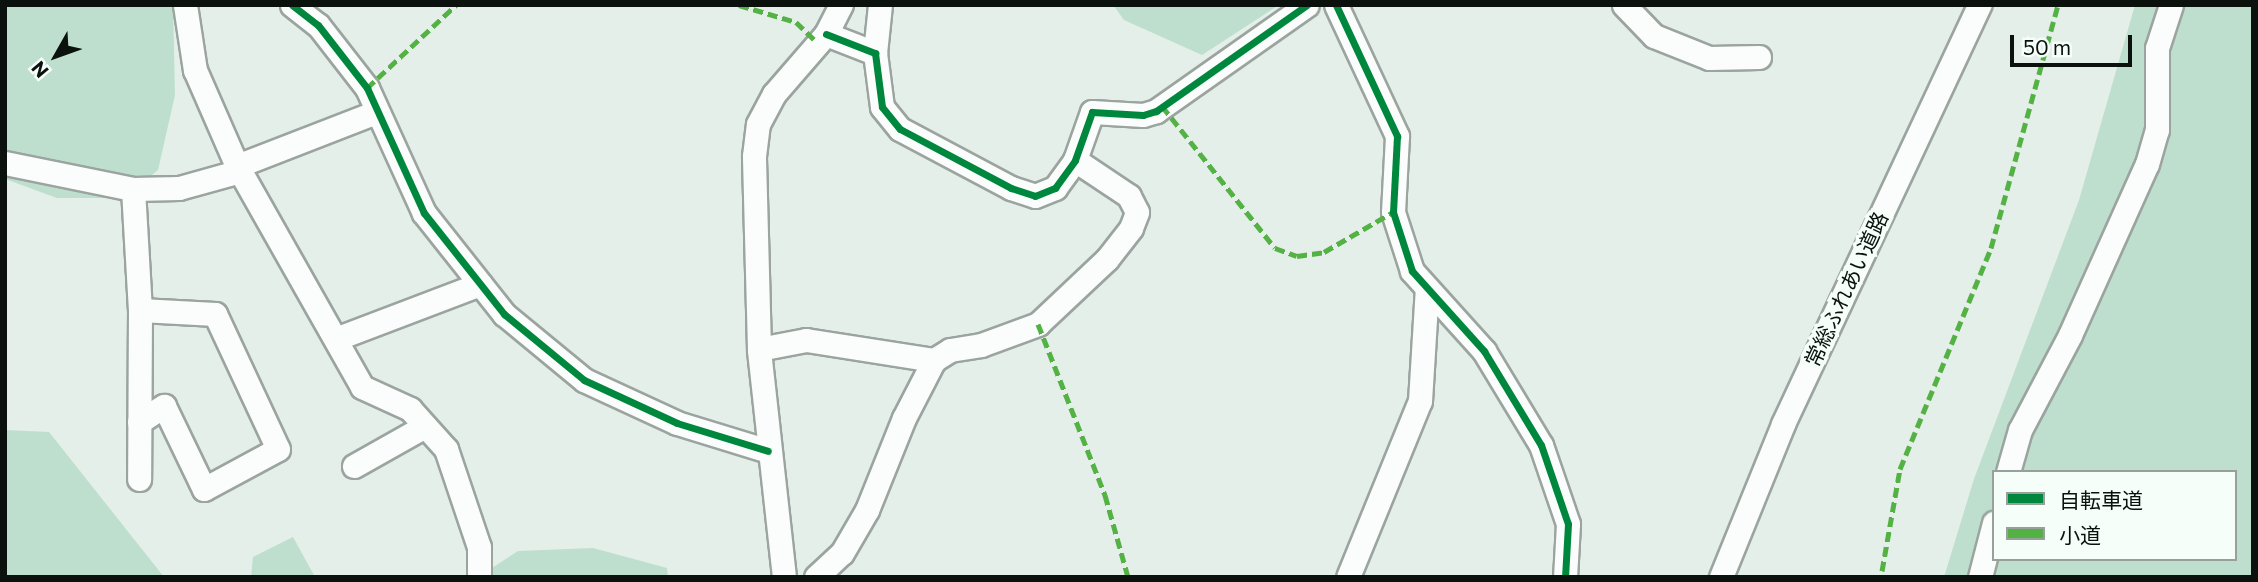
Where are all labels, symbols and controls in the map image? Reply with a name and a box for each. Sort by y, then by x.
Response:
north arrow [21,21,91,91]
scale bar [2013,21,2136,65]
text: 50 m [2023,34,2071,59]
text: N [26,57,53,83]
street label: 常総ふれあい道路 [1799,208,1893,370]
legend [1992,470,2237,561]
text: 自転車道 [2059,487,2143,512]
text: 小道 [2059,522,2101,547]

